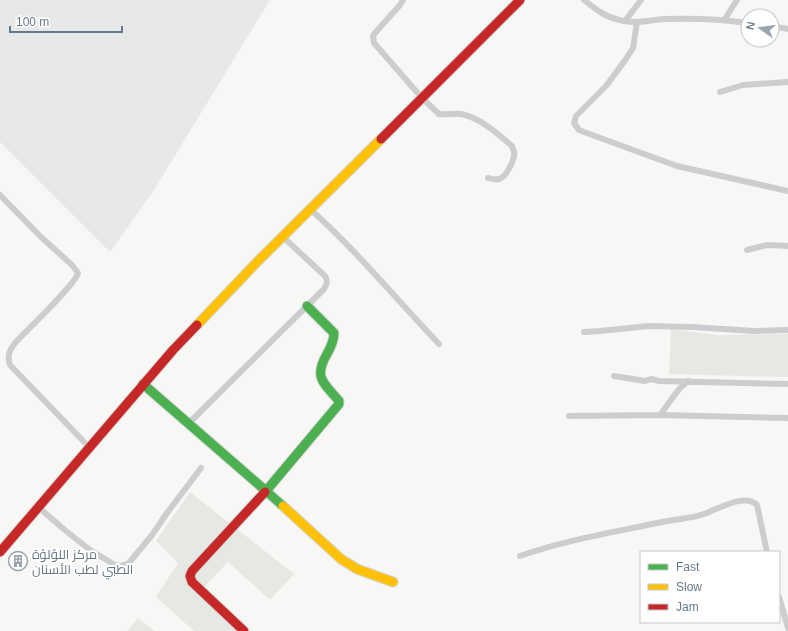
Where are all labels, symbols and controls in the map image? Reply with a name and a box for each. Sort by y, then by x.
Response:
scale bar [10,8,122,34]
north arrow [740,8,780,48]
text: 100 m [16,15,49,29]
text: N [744,20,757,31]
place label: مركز اللؤلؤة الطبي لطب الأسنان [32,547,133,580]
building icon: مركز اللؤلؤة الطبي لطب الأسنان [7,550,29,572]
legend [640,551,780,623]
text: Fast [676,560,700,574]
text: Slow [676,580,702,594]
text: Jam [676,600,699,614]

